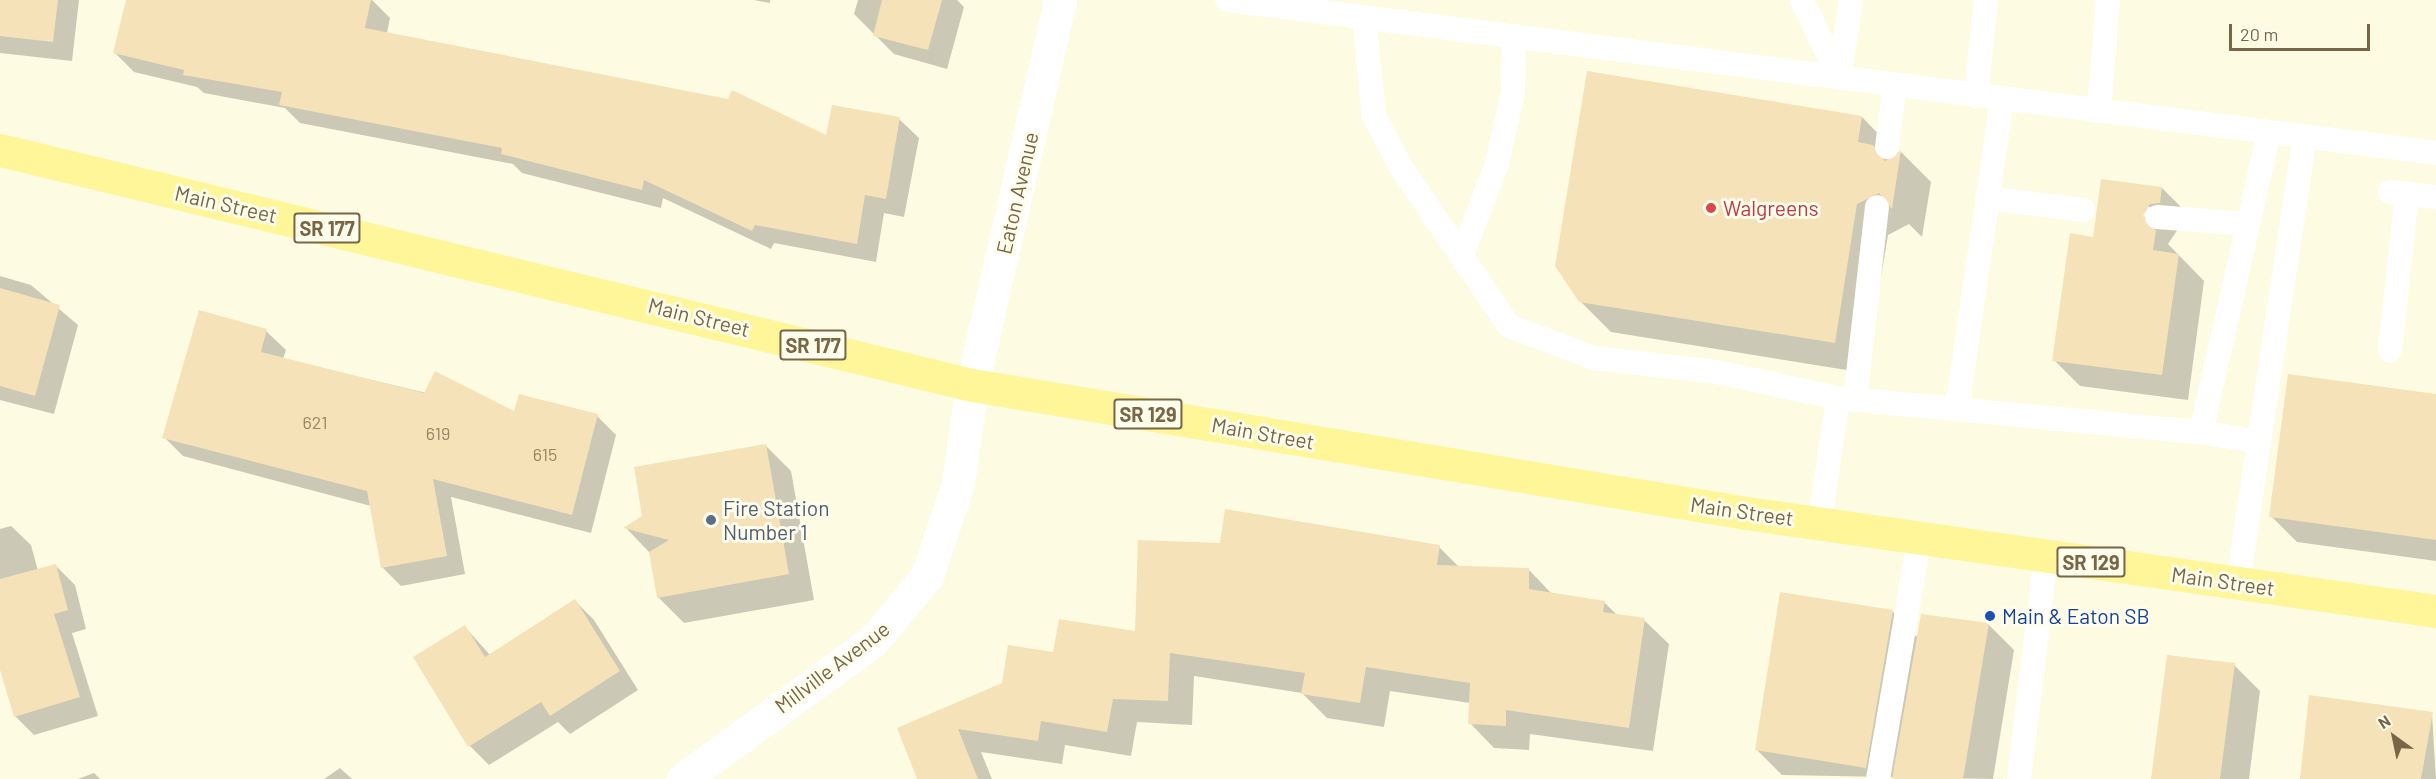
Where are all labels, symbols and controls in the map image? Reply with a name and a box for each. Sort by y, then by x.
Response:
scale bar [2232,12,2373,50]
text: 20 m [2240,23,2278,45]
street label: Eaton Avenue [991,130,1043,256]
street label: Main Street [173,180,279,228]
place label: Walgreens [1723,195,1819,221]
marker: Walgreens [1704,201,1718,215]
road number: SR 177 [292,211,362,245]
street label: Main Street [646,292,752,342]
road number: SR 177 [778,328,848,362]
road number: SR 129 [1112,397,1184,431]
house number: 621 [303,411,327,433]
street label: Main Street [1210,412,1316,454]
house number: 619 [426,422,450,444]
house number: 615 [533,443,557,465]
street label: Main Street [1689,491,1795,531]
place label: Fire Station Number 1 [723,495,830,545]
marker: Fire Station Number 1 [704,513,718,527]
road number: SR 129 [2055,545,2127,579]
street label: Main Street [2170,561,2276,601]
place label: Main & Eaton SB [2002,603,2150,629]
marker: Main & Eaton SB [1983,609,1997,623]
street label: Millville Avenue [770,616,894,718]
north arrow [2364,707,2424,767]
text: N [2374,711,2394,732]

